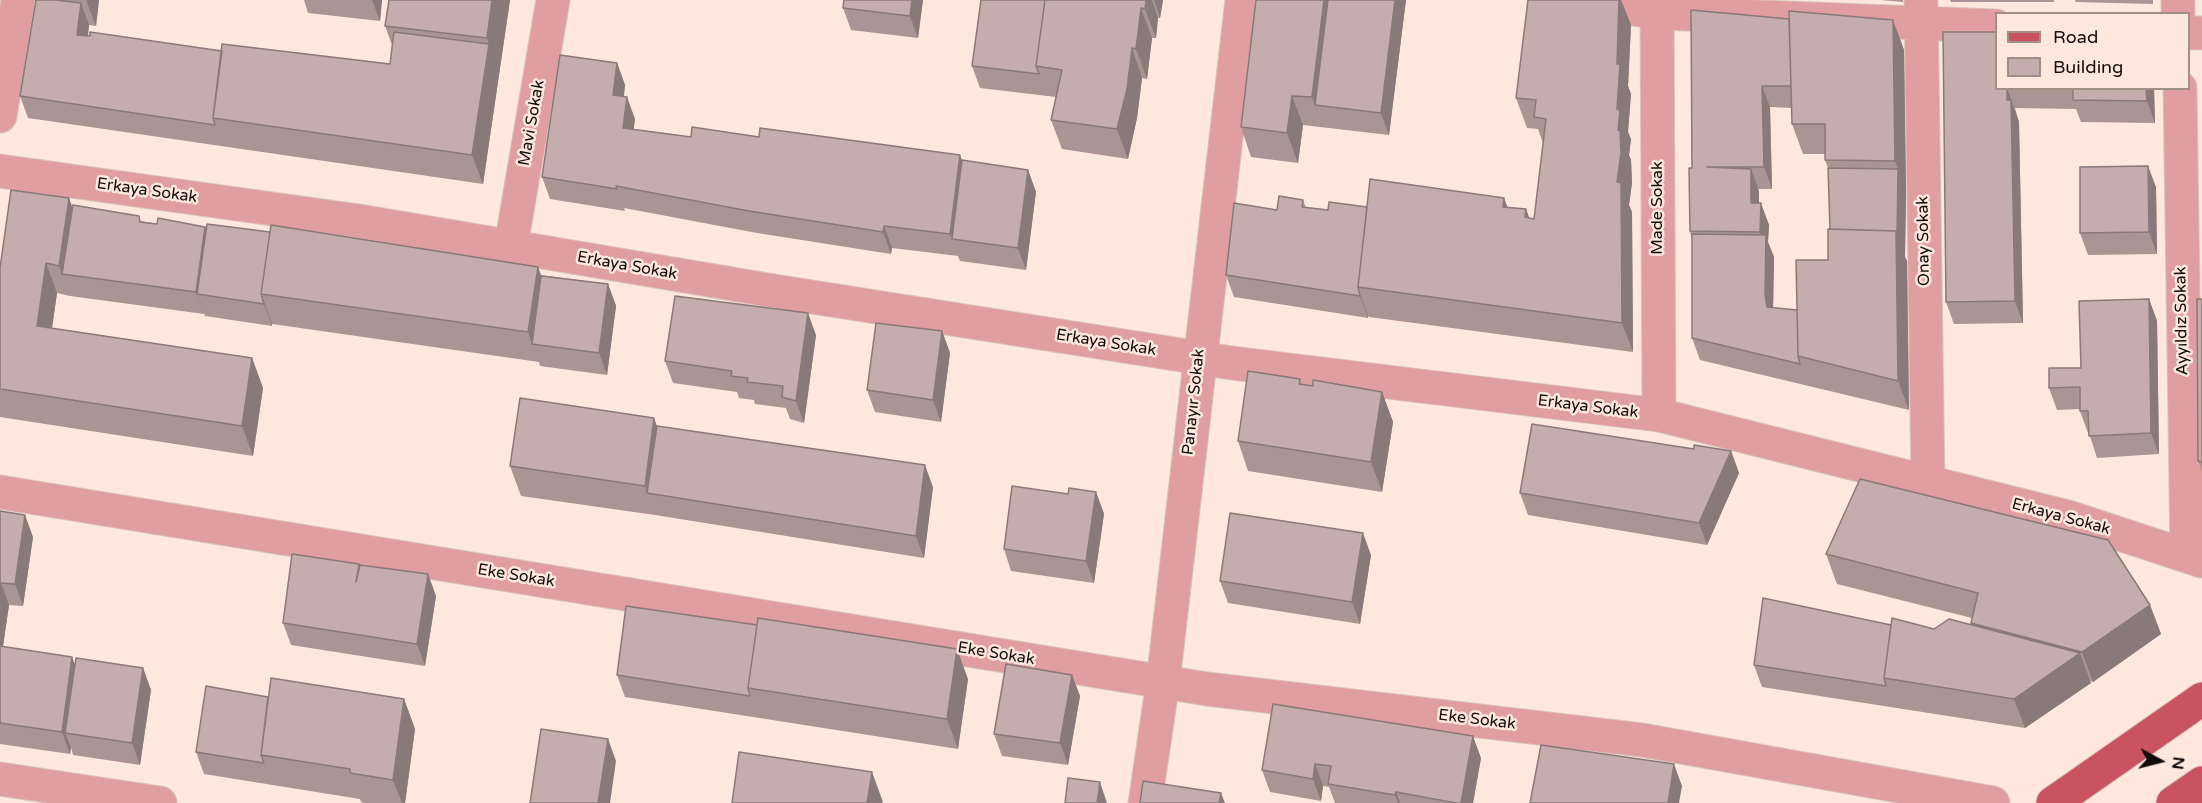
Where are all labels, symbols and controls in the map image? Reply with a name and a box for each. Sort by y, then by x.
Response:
legend [1995,12,2190,90]
text: Road [2053,26,2098,48]
text: Building [2053,56,2123,78]
street label: Mavi Sokak [515,79,549,167]
street label: Made Sokak [1648,161,1668,255]
street label: Erkaya Sokak [96,174,198,208]
street label: Onay Sokak [1914,196,1934,286]
street label: Erkaya Sokak [576,248,678,284]
street label: Ayyıldız Sokak [2171,267,2193,375]
street label: Erkaya Sokak [1055,326,1157,360]
street label: Panayır Sokak [1179,348,1209,456]
street label: Erkaya Sokak [1537,391,1639,423]
street label: Erkaya Sokak [2010,495,2112,539]
street label: Eke Sokak [476,560,556,592]
street label: Eke Sokak [956,638,1036,670]
street label: Eke Sokak [1437,706,1517,734]
north arrow [2130,731,2190,791]
text: N [2167,756,2189,771]

